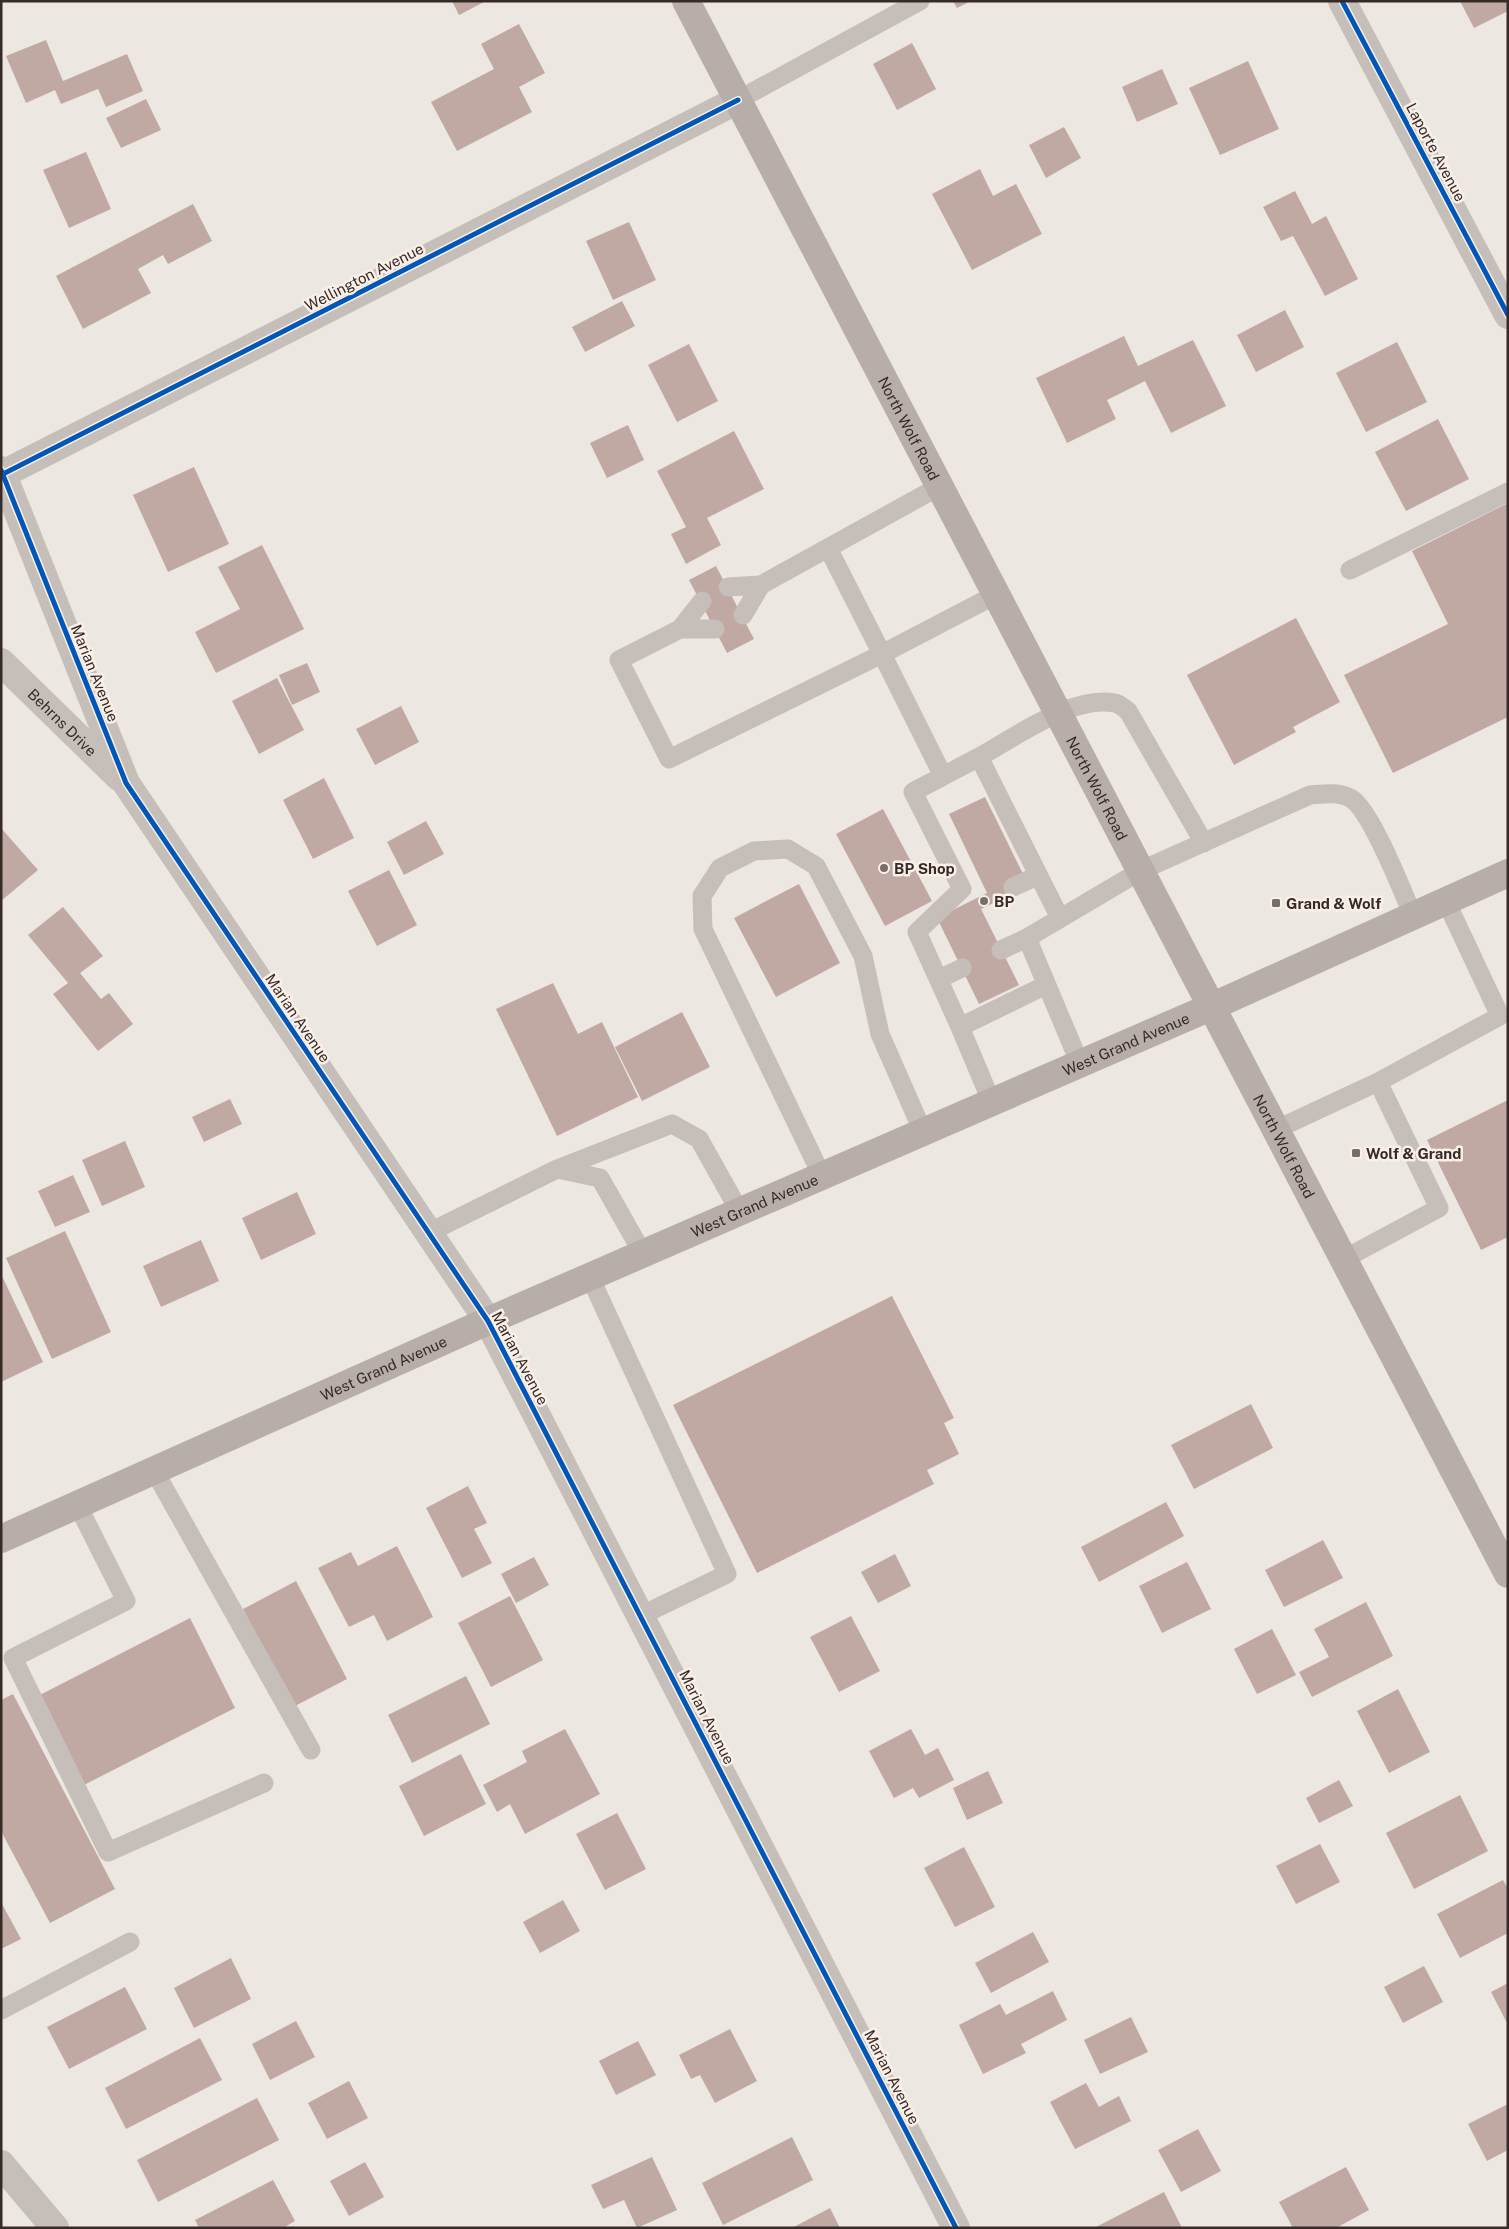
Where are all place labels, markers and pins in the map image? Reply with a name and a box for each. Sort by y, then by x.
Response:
place label: BP Shop [894,860,955,877]
marker: BP Shop [878,862,890,874]
place label: BP [994,893,1014,910]
marker: BP [978,895,990,907]
place label: Grand & Wolf [1286,895,1381,912]
marker: Grand & Wolf [1270,897,1282,909]
place label: Wolf & Grand [1366,1145,1461,1162]
marker: Wolf & Grand [1350,1147,1362,1159]

